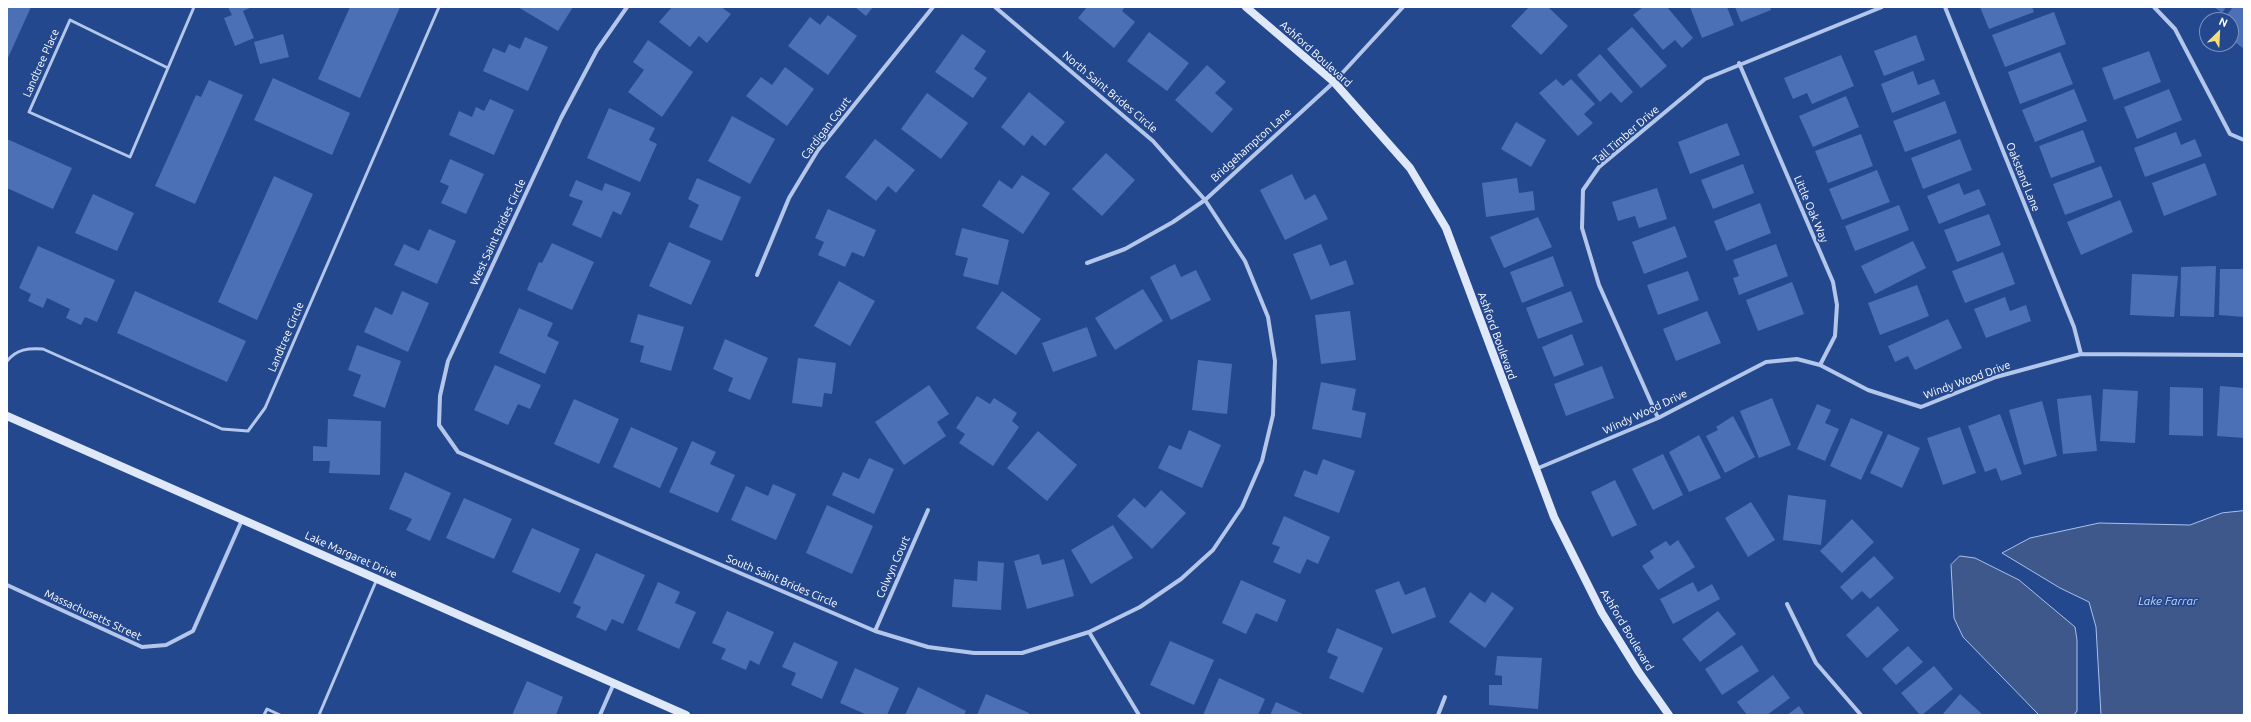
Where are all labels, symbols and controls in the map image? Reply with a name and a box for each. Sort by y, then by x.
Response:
north arrow [2199,12,2239,52]
text: N [2217,15,2230,29]
street label: Ashford Boulevard [1277,18,1355,90]
street label: Landtree Place [20,27,62,99]
street label: North Saint Brides Circle [1060,48,1160,136]
street label: Cardigan Court [798,94,854,162]
street label: Tall Timber Drive [1590,103,1662,167]
street label: Bridgehampton Lane [1208,105,1294,185]
street label: Oakstand Lane [2003,141,2043,213]
street label: Little Oak Way [1791,173,1831,245]
street label: West Saint Brides Circle [467,177,529,287]
street label: Ashford Boulevard [1475,290,1519,382]
street label: Landtree Circle [265,300,307,374]
street label: Windy Wood Drive [1922,358,2012,402]
street label: Windy Wood Drive [1601,387,1689,437]
street label: Lake Margaret Drive [303,529,399,581]
street label: Colwyn Court [873,534,913,600]
street label: South Saint Brides Circle [724,551,840,611]
street label: Massachusetts Street [42,587,144,643]
street label: Ashford Boulevard [1598,587,1656,673]
water label: Lake Farrar [2138,594,2198,608]

